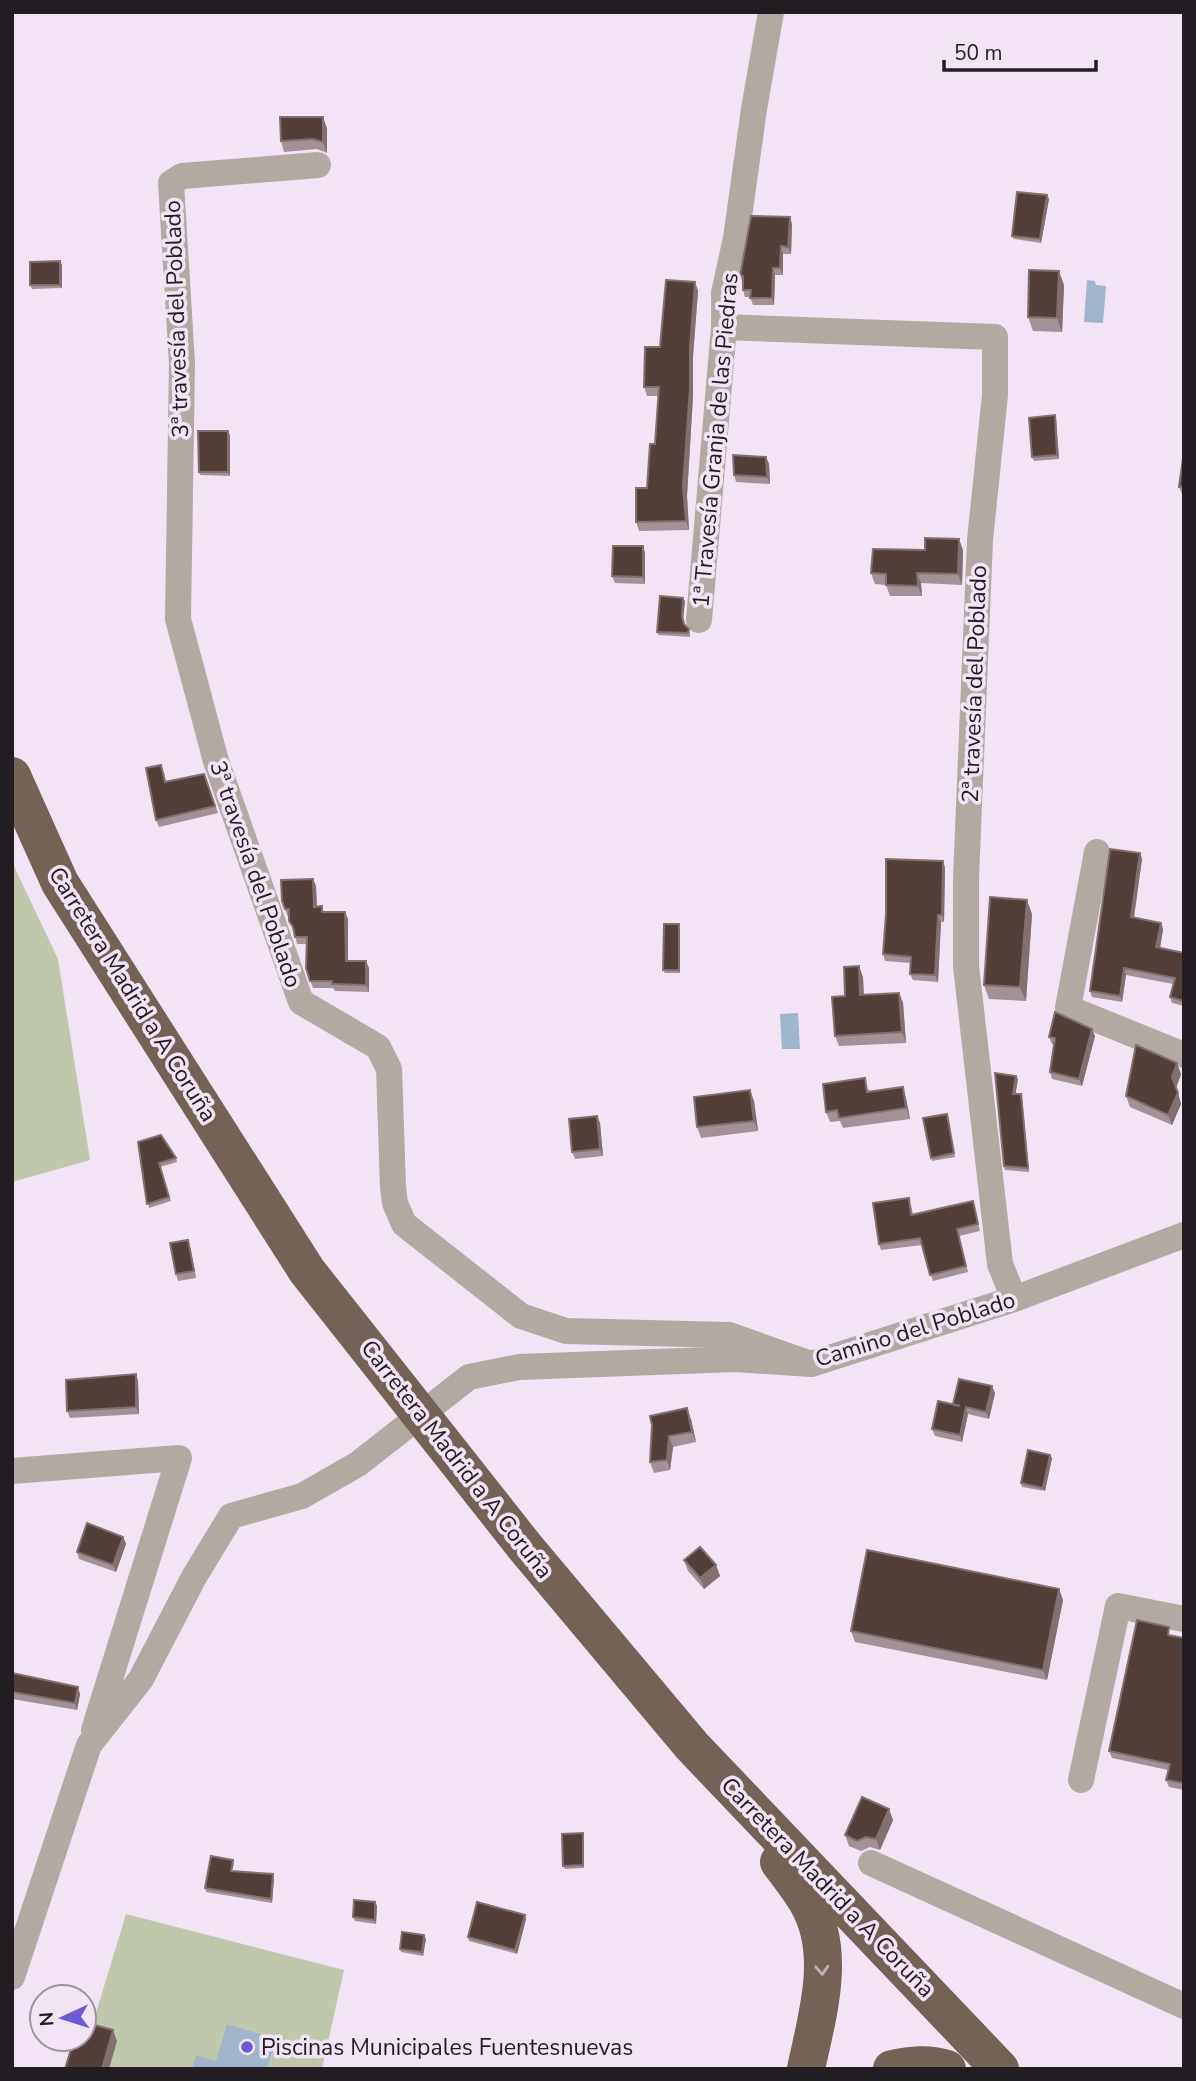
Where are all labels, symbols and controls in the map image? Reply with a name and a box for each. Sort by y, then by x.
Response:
scale bar [944,28,1096,72]
text: 50 m [954,39,1003,67]
street label: 3ª travesía del Poblado [157,200,196,438]
street label: 1ª Travesía Granja de las Piedras [685,271,746,609]
street label: 2ª travesía del Poblado [955,565,994,803]
street label: 3ª travesía del Poblado [202,757,309,992]
street label: Carretera Madrid a A Coruña [41,861,224,1128]
street label: Camino del Poblado [811,1284,1019,1375]
street label: Carretera Madrid a A Coruña [354,1334,560,1585]
street label: Carretera Madrid a A Coruña [714,1770,941,2004]
one-way arrow [814,1965,829,1976]
north arrow [28,1983,98,2053]
text: N [34,2011,61,2027]
place label: Piscinas Municipales Fuentesnuevas [261,2032,633,2063]
marker: Piscinas Municipales Fuentesnuevas [239,2039,255,2055]

